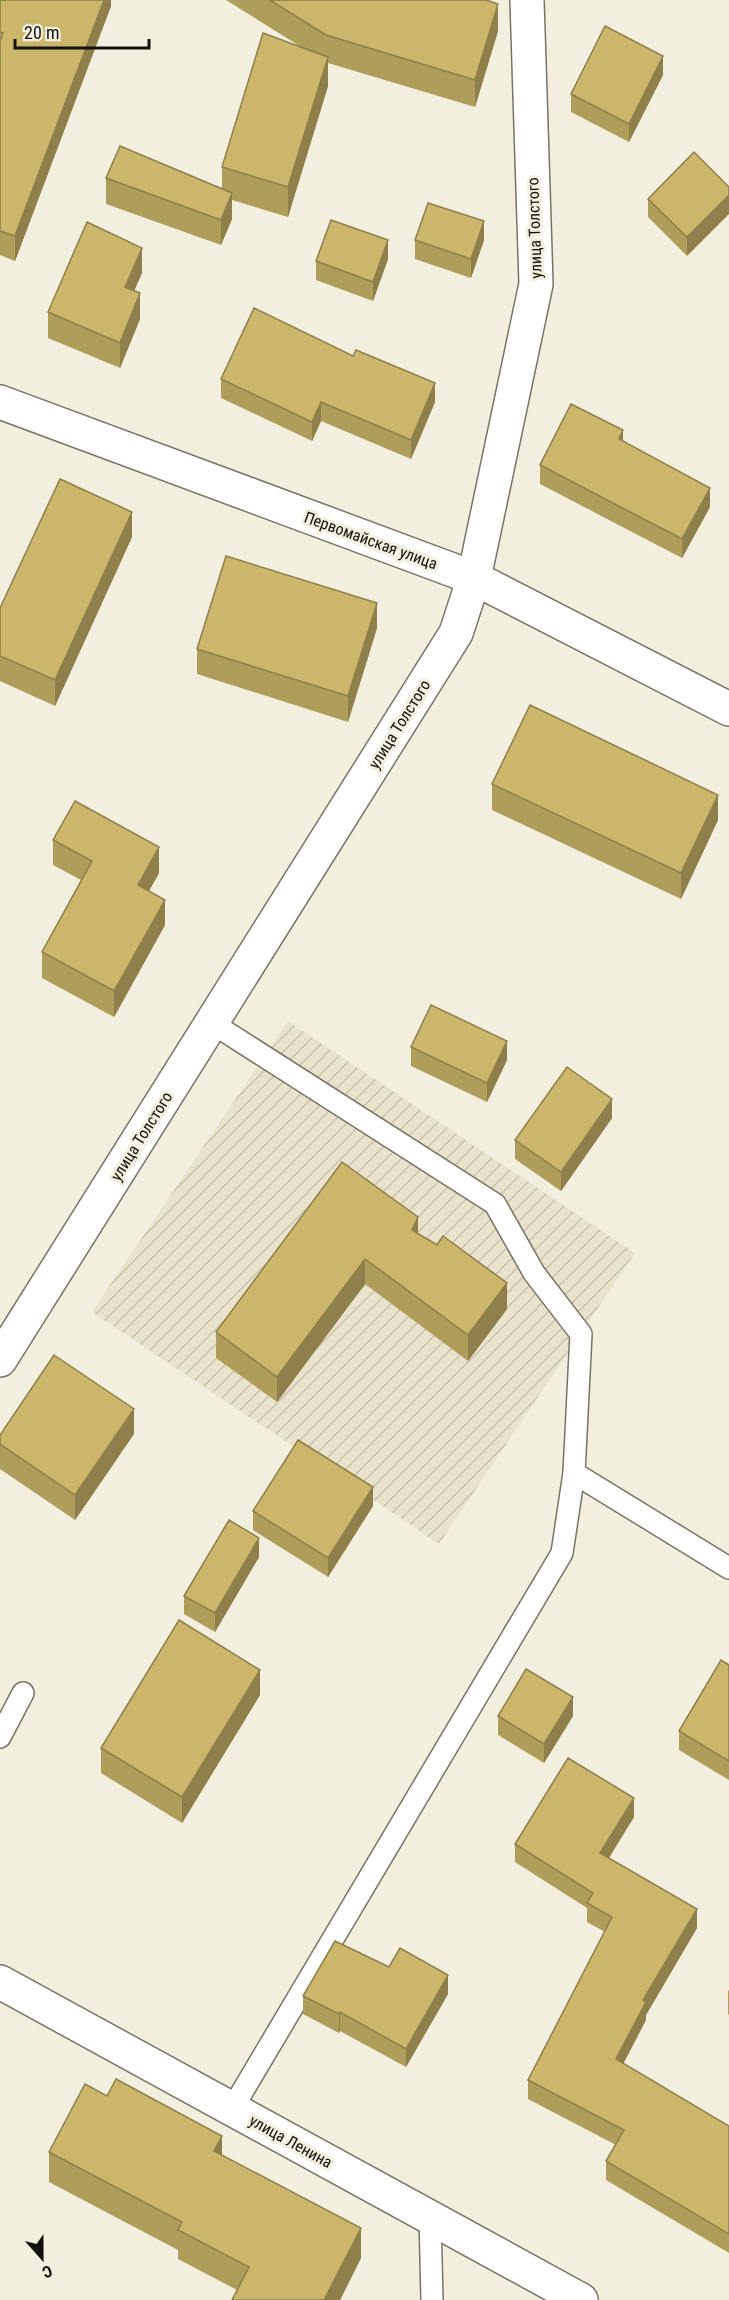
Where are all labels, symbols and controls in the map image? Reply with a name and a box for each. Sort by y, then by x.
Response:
scale bar [15,12,148,50]
text: 20 m [24,22,59,43]
street label: улица Толстого [523,177,546,279]
street label: Первомайская улица [302,508,440,573]
street label: улица Толстого [364,676,434,772]
street label: улица Толстого [106,1088,176,1184]
street label: улица Ленина [246,2111,336,2172]
north arrow [12,2228,72,2288]
text: С [40,2261,55,2282]

